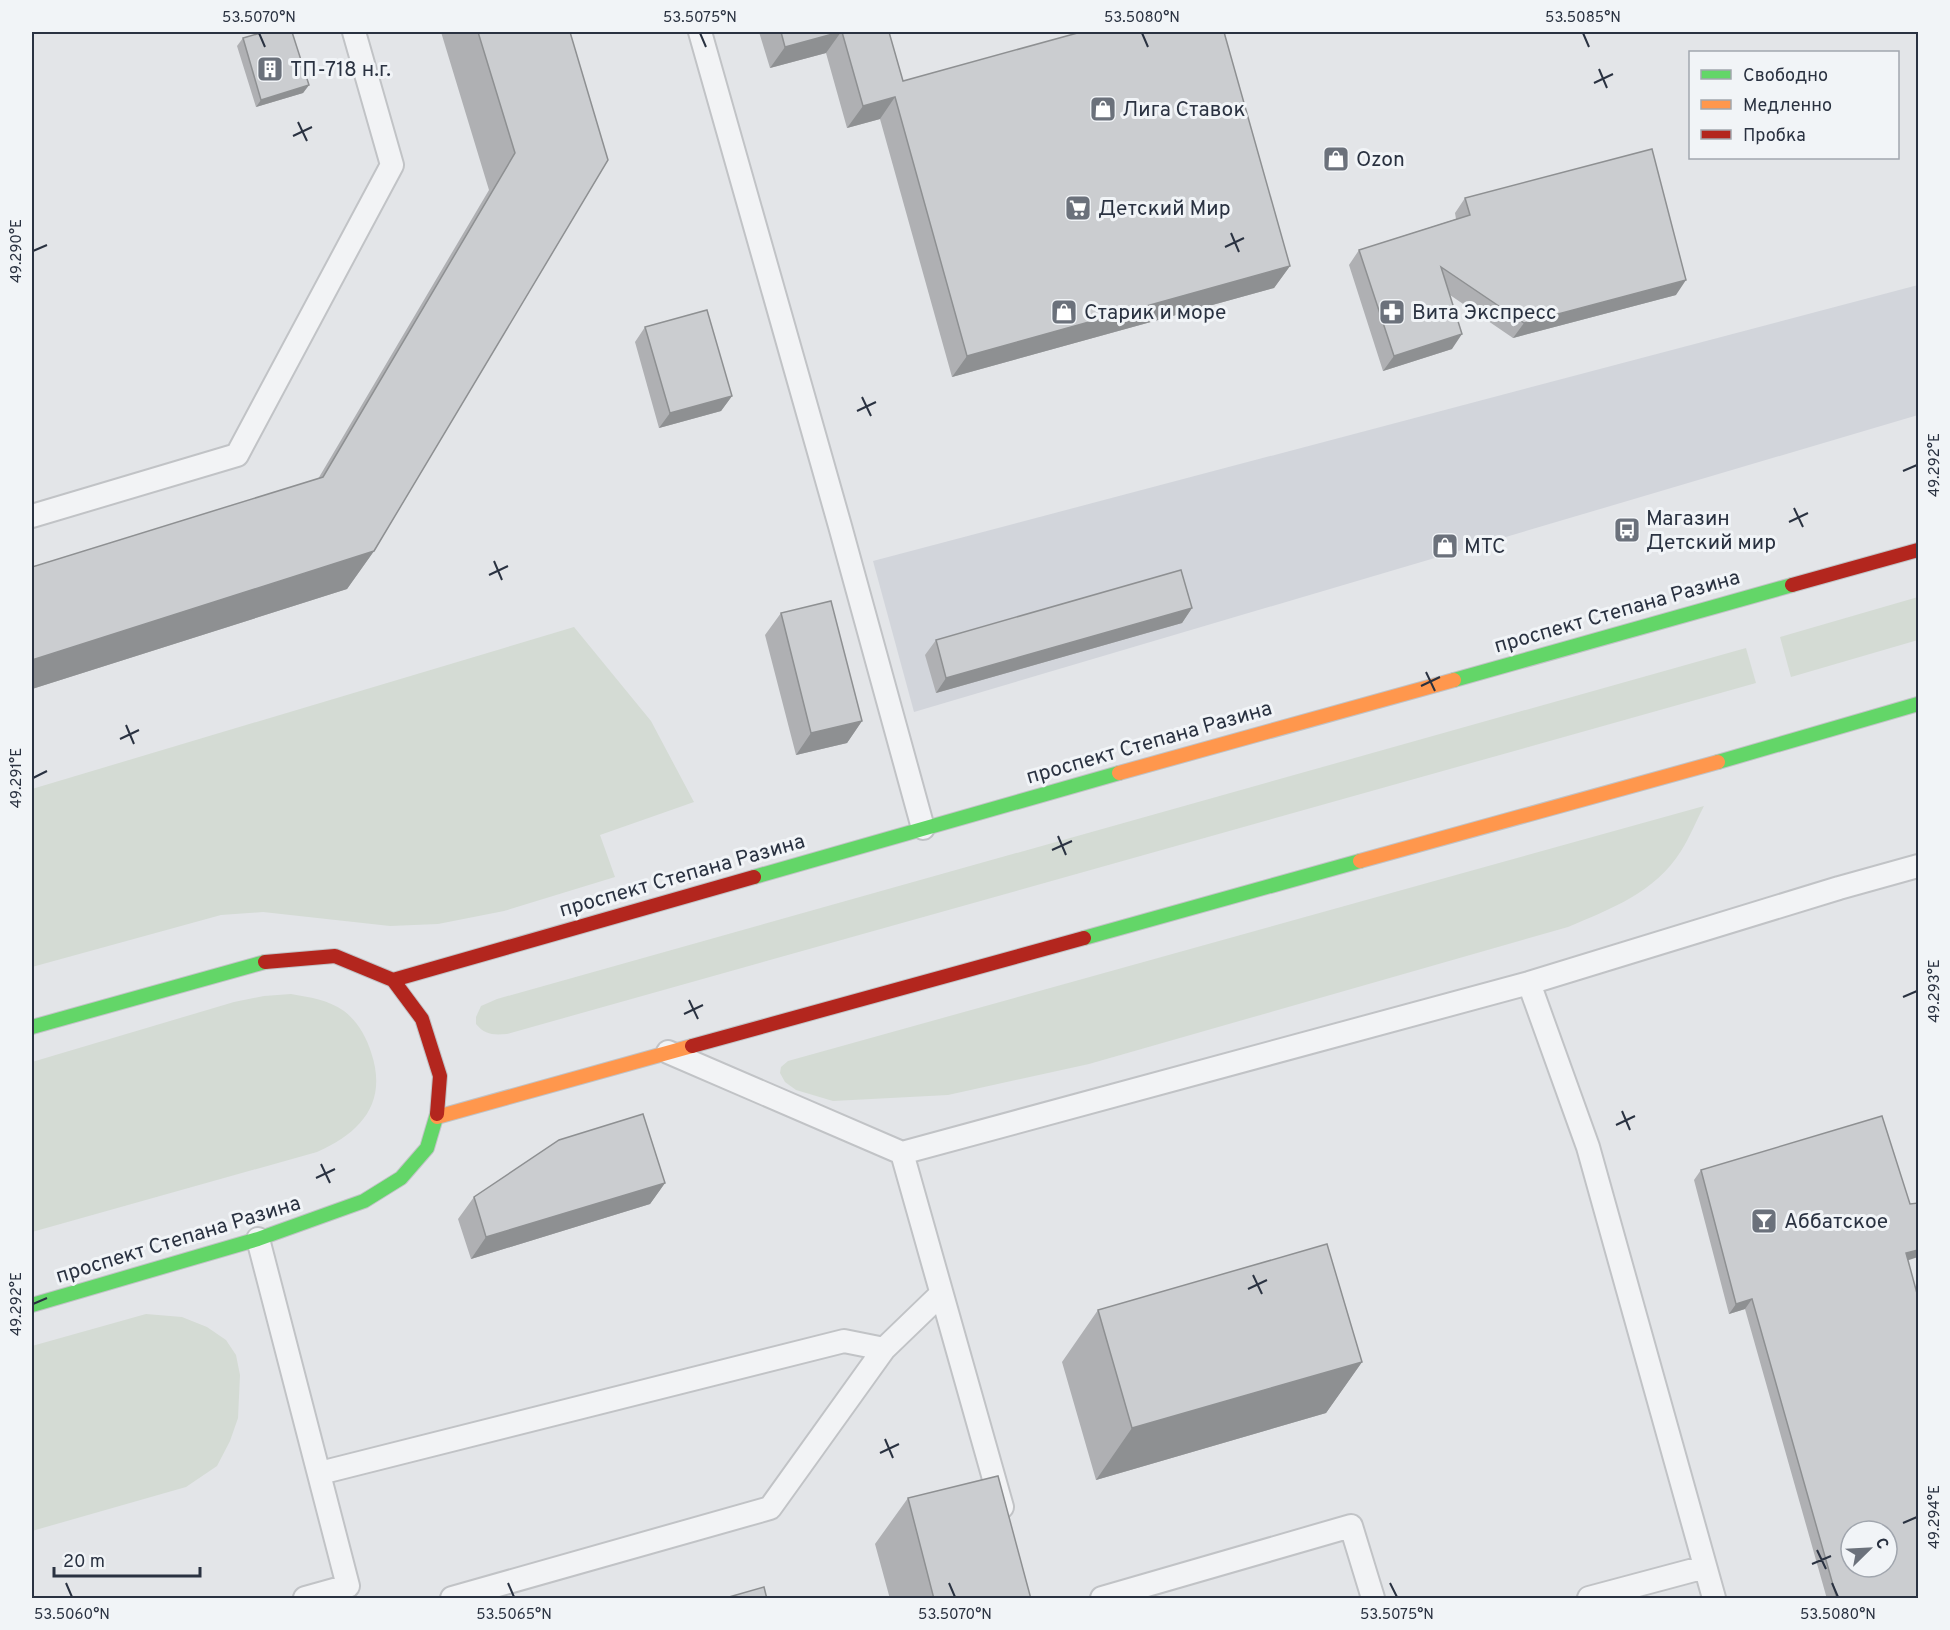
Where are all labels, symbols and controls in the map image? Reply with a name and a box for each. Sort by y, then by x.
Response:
text: 53.5070°N [222,9,296,28]
text: 53.5075°N [663,9,737,28]
text: 53.5080°N [1104,9,1180,28]
text: 53.5085°N [1545,9,1621,28]
legend [1689,51,1899,159]
building icon: ТП-718 н.г. [255,54,285,84]
place label: ТП-718 н.г. [290,57,391,84]
text: Свободно [1743,65,1828,88]
shop icon: Лига Ставок [1088,94,1118,124]
text: Медленно [1743,95,1832,118]
place label: Лига Ставок [1122,97,1245,124]
text: Пробка [1743,125,1806,148]
shop icon: Ozon [1321,144,1351,174]
place label: Ozon [1356,147,1405,174]
supermarket icon: Детский Мир [1063,193,1093,223]
place label: Детский Мир [1098,196,1231,223]
text: 49.290°E [8,219,27,283]
shop icon: Старик и море [1049,297,1079,327]
pharmacy icon: Вита Экспресс [1377,297,1407,327]
place label: Старик и море [1084,300,1226,327]
place label: Вита Экспресс [1412,300,1557,327]
text: 49.292°E [1926,433,1945,497]
place label: Магазин Детский мир [1646,506,1776,557]
bus stop icon: Магазин Детский мир [1612,515,1642,545]
shop icon: МТС [1430,531,1460,561]
place label: МТС [1464,534,1506,561]
street label: проспект Степана Разина [1491,564,1743,660]
street label: проспект Степана Разина [1023,695,1275,791]
text: 49.291°E [8,748,27,808]
street label: проспект Степана Разина [556,828,808,924]
text: 49.293°E [1926,959,1945,1023]
street label: проспект Степана Разина [53,1190,304,1291]
bar icon: Аббатское [1749,1206,1779,1236]
place label: Аббатское [1784,1209,1888,1236]
text: 49.292°E [8,1272,27,1336]
text: 49.294°E [1926,1485,1945,1549]
north arrow [1839,1519,1899,1579]
text: С [1870,1535,1892,1552]
scale bar [54,1540,200,1578]
text: 20 m [63,1551,105,1574]
text: 53.5060°N [34,1606,110,1625]
text: 53.5065°N [476,1606,552,1625]
text: 53.5070°N [918,1606,992,1625]
text: 53.5075°N [1360,1606,1434,1625]
text: 53.5080°N [1800,1606,1876,1625]

